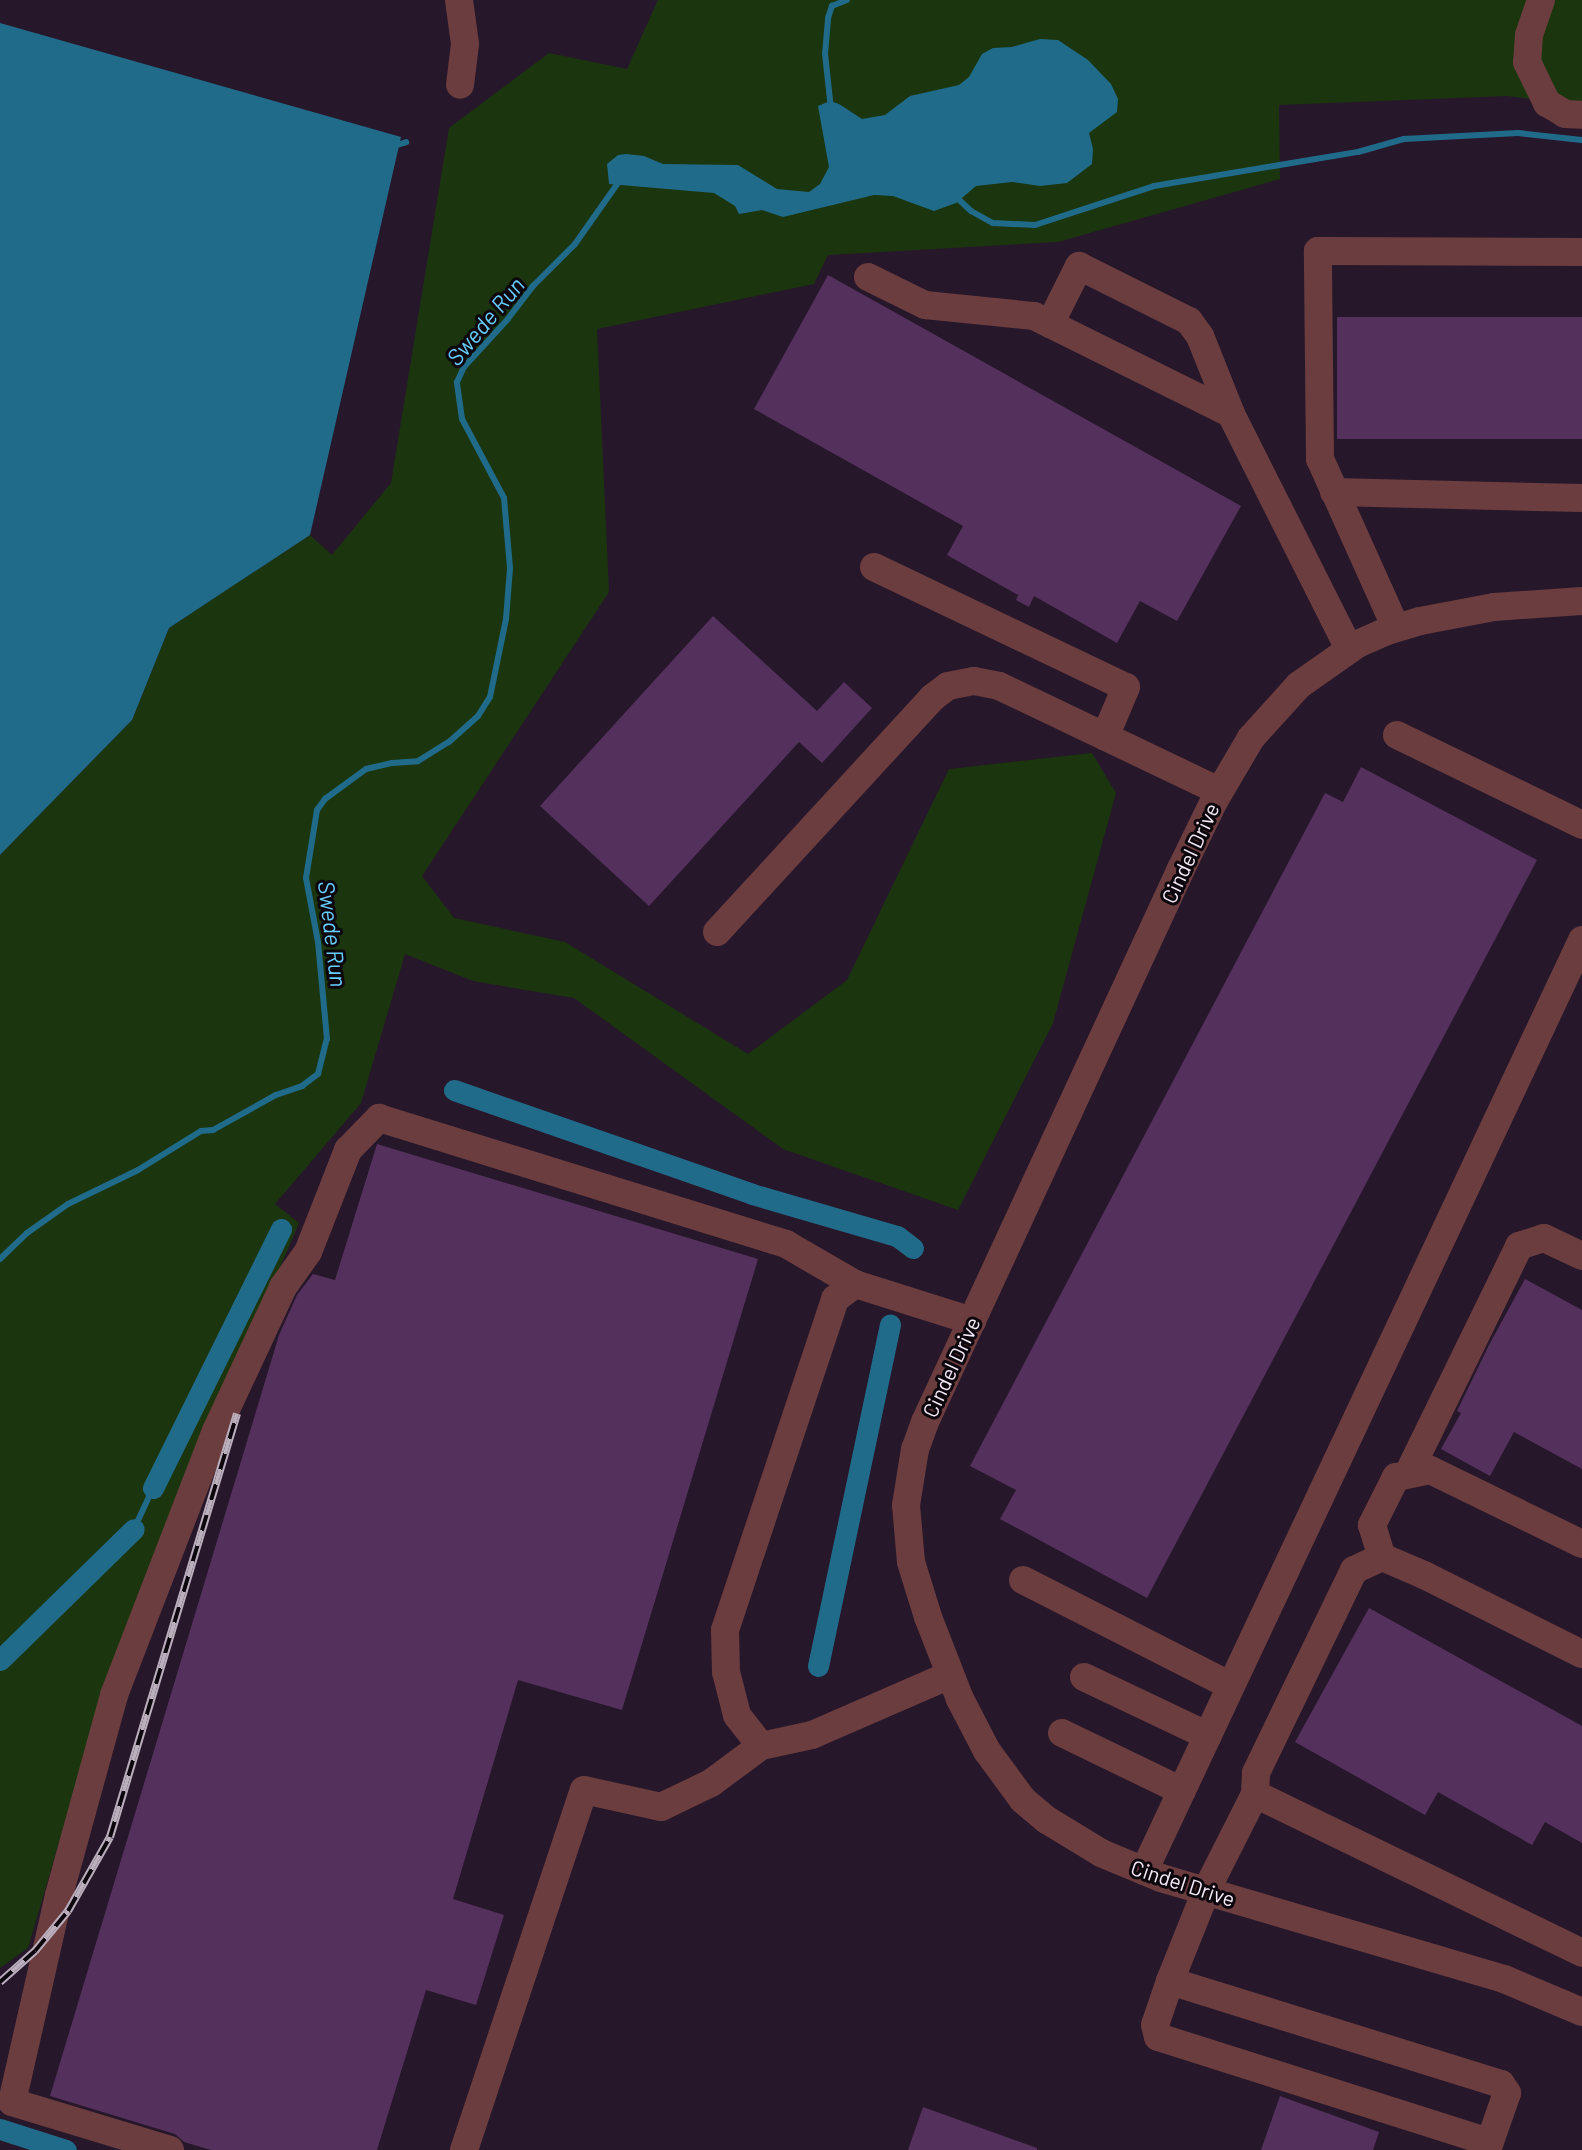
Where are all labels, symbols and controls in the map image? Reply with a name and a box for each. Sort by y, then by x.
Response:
water label: Swede Run [440,271,530,371]
street label: Cindel Drive [1156,799,1224,907]
water label: Swede Run [313,879,353,989]
street label: Cindel Drive [917,1313,985,1421]
street label: Cindel Drive [1128,1854,1238,1912]

